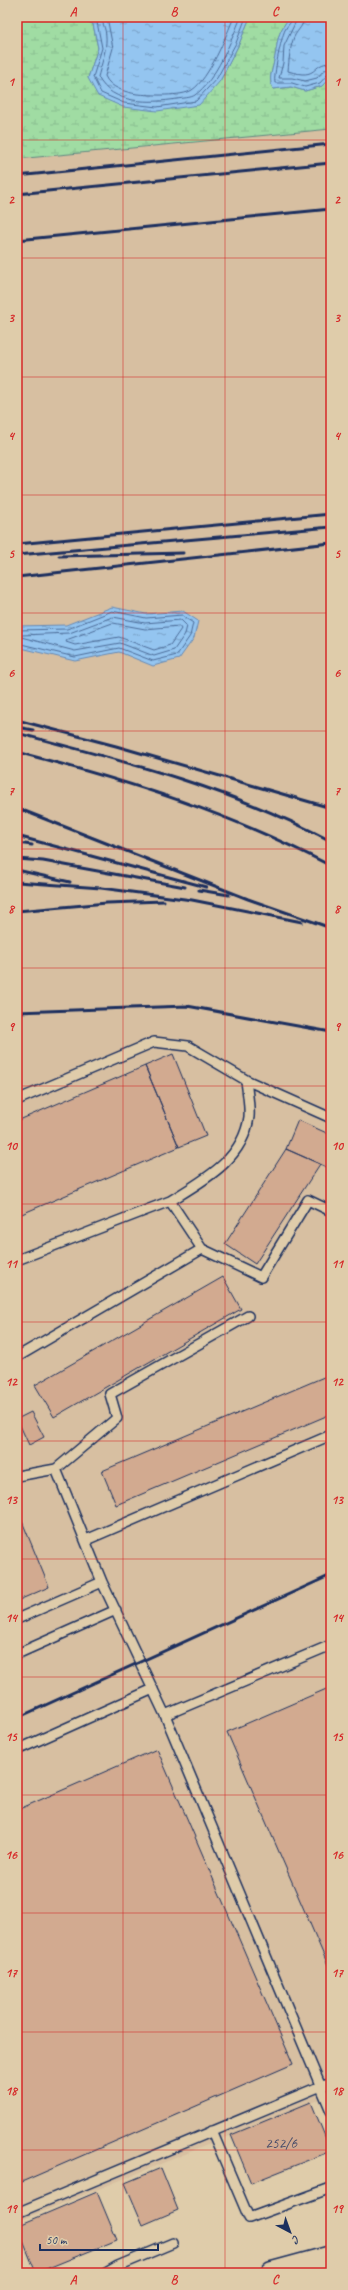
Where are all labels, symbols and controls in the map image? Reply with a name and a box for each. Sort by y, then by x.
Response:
text: A [70,4,78,20]
text: B [171,4,179,20]
text: C [272,4,280,20]
text: 1 [8,74,16,90]
text: 1 [334,74,342,90]
text: 2 [8,192,15,208]
text: 2 [334,192,341,208]
text: 3 [8,310,15,326]
text: 3 [334,310,341,326]
text: 4 [8,428,16,444]
text: 4 [334,428,342,444]
text: 5 [8,546,15,562]
text: 5 [334,546,341,562]
text: 6 [8,665,15,681]
text: 6 [334,665,341,681]
text: 7 [8,783,15,799]
text: 7 [334,783,341,799]
text: 8 [8,901,16,917]
text: 8 [334,901,342,917]
text: 9 [8,1019,15,1035]
text: 9 [334,1019,341,1035]
text: 10 [5,1138,18,1154]
text: 10 [331,1138,344,1154]
text: 11 [5,1256,19,1272]
text: 11 [331,1256,345,1272]
text: 12 [5,1374,18,1390]
text: 12 [331,1374,344,1390]
text: 13 [5,1492,18,1508]
text: 13 [331,1492,344,1508]
text: 14 [5,1610,19,1626]
text: 14 [331,1610,345,1626]
text: 15 [5,1729,18,1745]
text: 15 [331,1729,344,1745]
text: 16 [5,1847,18,1863]
text: 16 [331,1847,344,1863]
text: 17 [5,1965,18,1981]
text: 17 [331,1965,344,1981]
text: 18 [5,2083,19,2099]
text: 18 [331,2083,345,2099]
house number: 252/6 [265,2134,298,2153]
text: 19 [5,2201,18,2217]
text: 19 [331,2201,344,2217]
north arrow [270,2212,310,2252]
scale bar [40,2226,158,2252]
text: 50 m [46,2232,68,2248]
text: С [289,2232,303,2248]
text: A [70,2272,78,2288]
text: B [171,2272,179,2288]
text: C [272,2272,280,2288]

